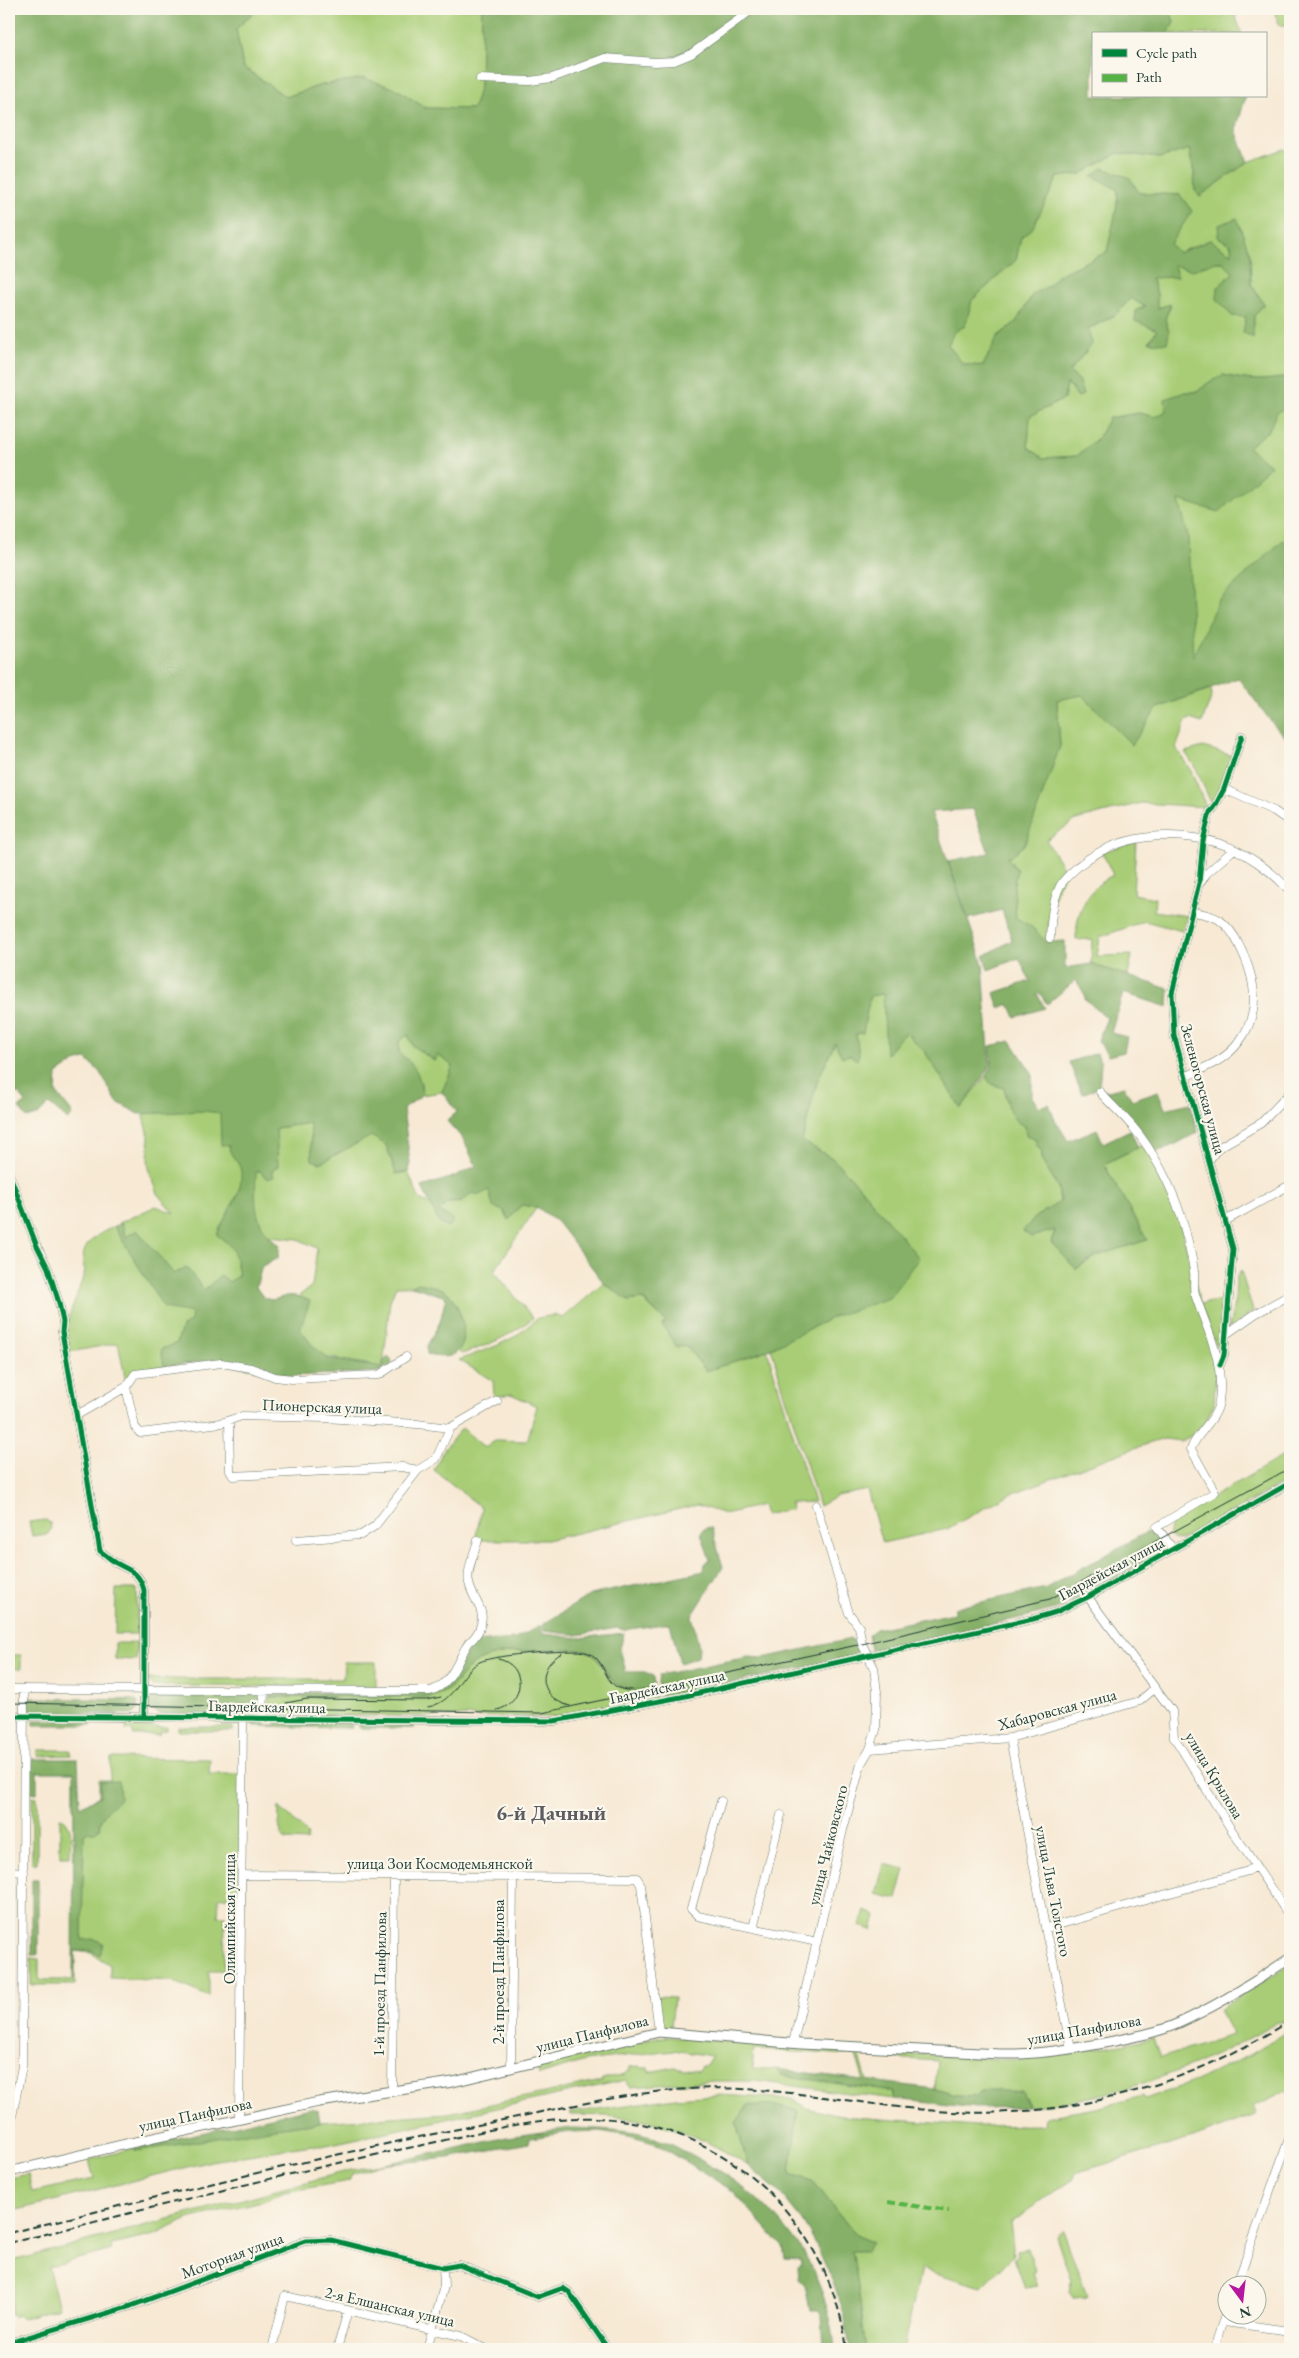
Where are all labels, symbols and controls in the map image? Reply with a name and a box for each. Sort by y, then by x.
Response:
legend [1092,32,1266,98]
text: Cycle path [1136,43,1198,62]
text: Path [1136,67,1162,86]
street label: Зеленогорская улица [1176,1022,1231,1157]
street label: Пионерская улица [262,1394,383,1419]
street label: Гвардейская улица [1054,1531,1169,1605]
street label: Гвардейская улица [607,1664,727,1709]
street label: Хабаровская улица [995,1683,1119,1736]
street label: Гвардейская улица [208,1695,327,1718]
street label: улица Крылова [1180,1728,1249,1823]
street label: улица Чайковского [802,1783,853,1908]
district label: 6-й Дачный [496,1799,606,1826]
street label: улица Льва Толстого [1030,1824,1077,1959]
street label: Олимпийская улица [219,1853,240,1984]
street label: улица Зои Космодемьянской [347,1853,534,1874]
street label: 2-й проезд Панфилова [488,1899,509,2045]
street label: 1-й проезд Панфилова [368,1911,391,2057]
street label: улица Панфилова [534,2009,651,2058]
street label: улица Панфилова [1026,2009,1143,2050]
street label: улица Панфилова [137,2092,254,2137]
street label: Моторная улица [178,2227,287,2284]
north arrow [1216,2276,1266,2326]
street label: 2-я Елшанская улица [323,2281,457,2332]
text: N [1237,2302,1253,2323]

